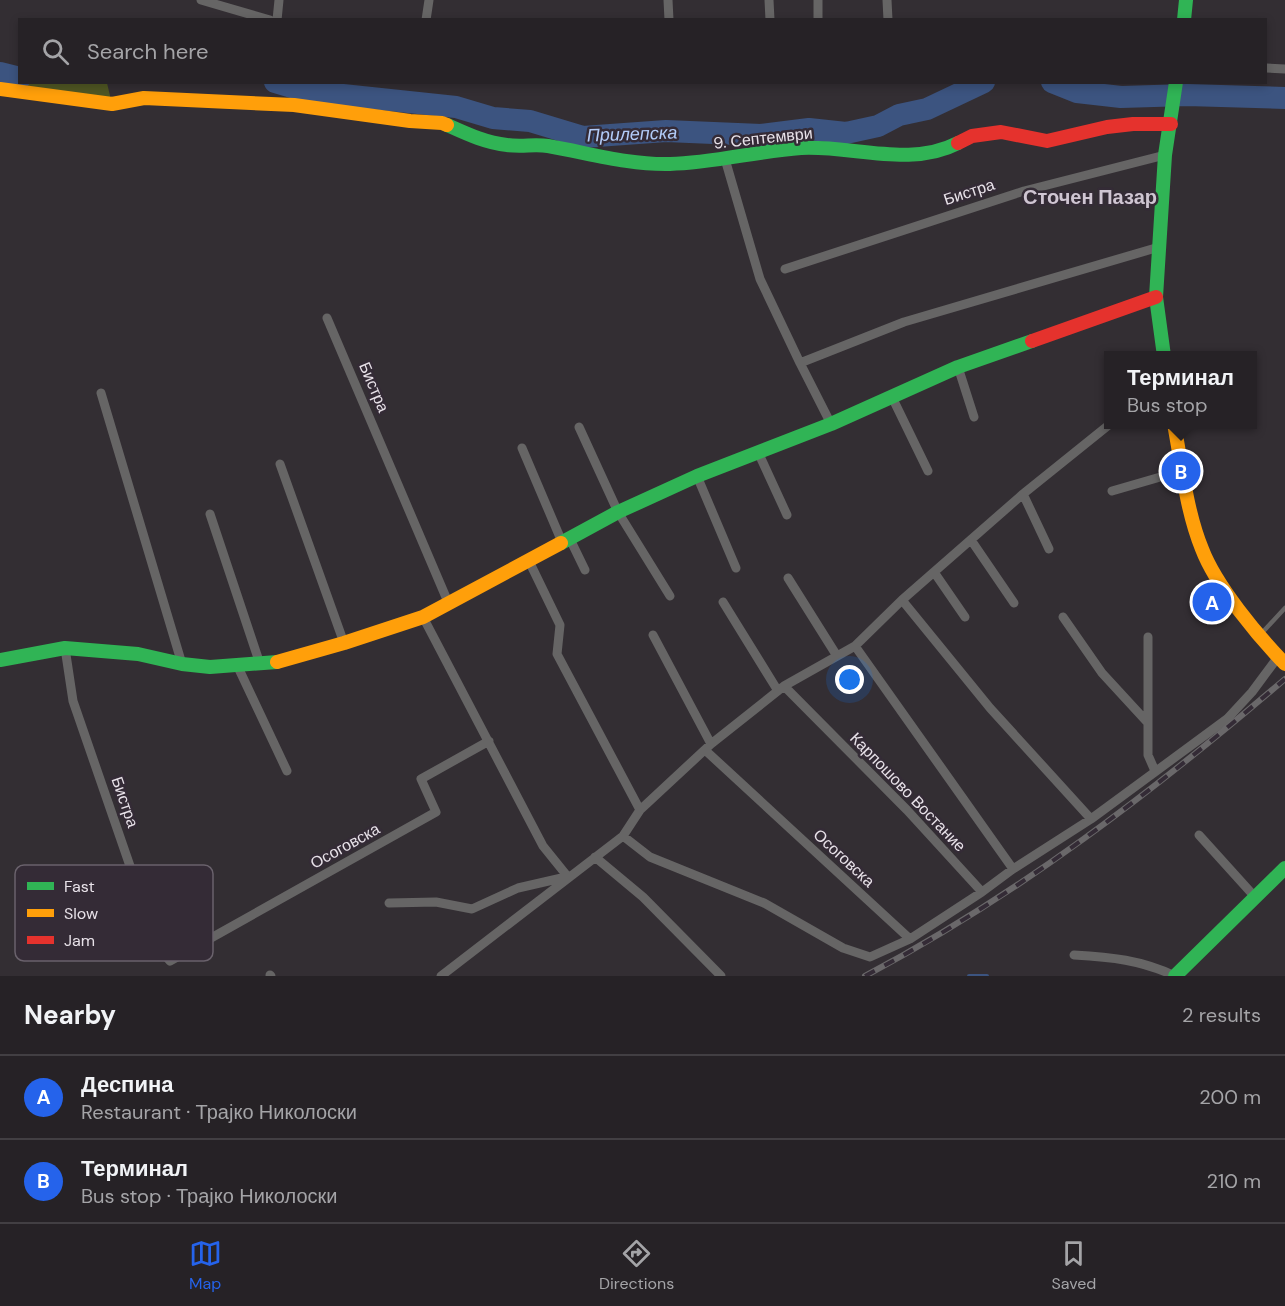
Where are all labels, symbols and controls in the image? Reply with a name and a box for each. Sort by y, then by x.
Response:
search box [18,18,1267,84]
icon: search [39,35,72,68]
text: Search here [87,37,208,66]
water label: Прилепска [586,120,678,148]
street label: 9. Септември [712,122,814,154]
street label: Бистра [941,174,997,210]
district label: Сточен Пазар [1023,184,1157,210]
popup [1104,351,1257,429]
street label: Бистра [354,359,394,415]
text: Терминал [1127,363,1234,392]
text: Bus stop [1127,392,1207,418]
pin: B [1162,448,1200,494]
pin: A [1192,580,1232,624]
your location [835,665,864,694]
street label: Карпошово Востание [846,728,971,856]
street label: Бистра [107,774,144,830]
street label: Осоговска [306,818,384,874]
street label: Осоговска [809,824,879,892]
legend [15,865,213,961]
text: Fast [64,876,95,897]
text: Slow [64,903,98,924]
text: Jam [64,930,95,951]
text: Nearby [24,998,116,1032]
text: 2 results [1182,1002,1261,1028]
text: Деспина [81,1070,173,1099]
text: A [36,1084,51,1110]
text: 200 m [1199,1084,1261,1110]
text: Restaurant · Трајко Николоски [81,1099,357,1125]
text: Терминал [81,1154,188,1183]
text: B [37,1168,50,1194]
text: 210 m [1206,1168,1261,1194]
text: Bus stop · Трајко Николоски [81,1183,337,1209]
tab: Map [189,1237,222,1294]
tab: Directions [599,1237,674,1294]
tab: Saved [1052,1237,1096,1294]

